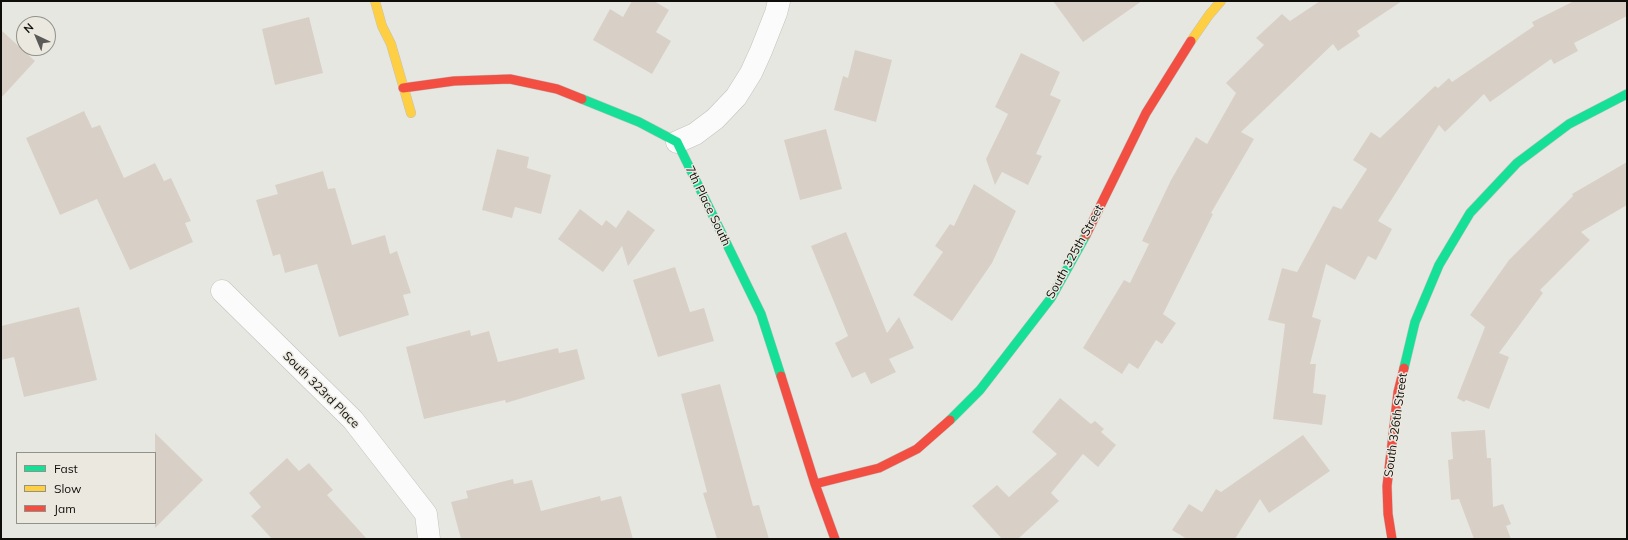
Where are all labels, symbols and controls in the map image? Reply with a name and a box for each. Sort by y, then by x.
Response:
north arrow [16,16,56,56]
text: N [21,20,36,36]
street label: 7th Place South [682,164,734,248]
street label: South 325th Street [1043,203,1107,301]
street label: South 323rd Place [280,349,362,431]
street label: South 326th Street [1382,372,1410,478]
legend [16,452,156,524]
text: Fast [54,461,78,476]
text: Slow [54,481,82,496]
text: Jam [54,501,76,516]

